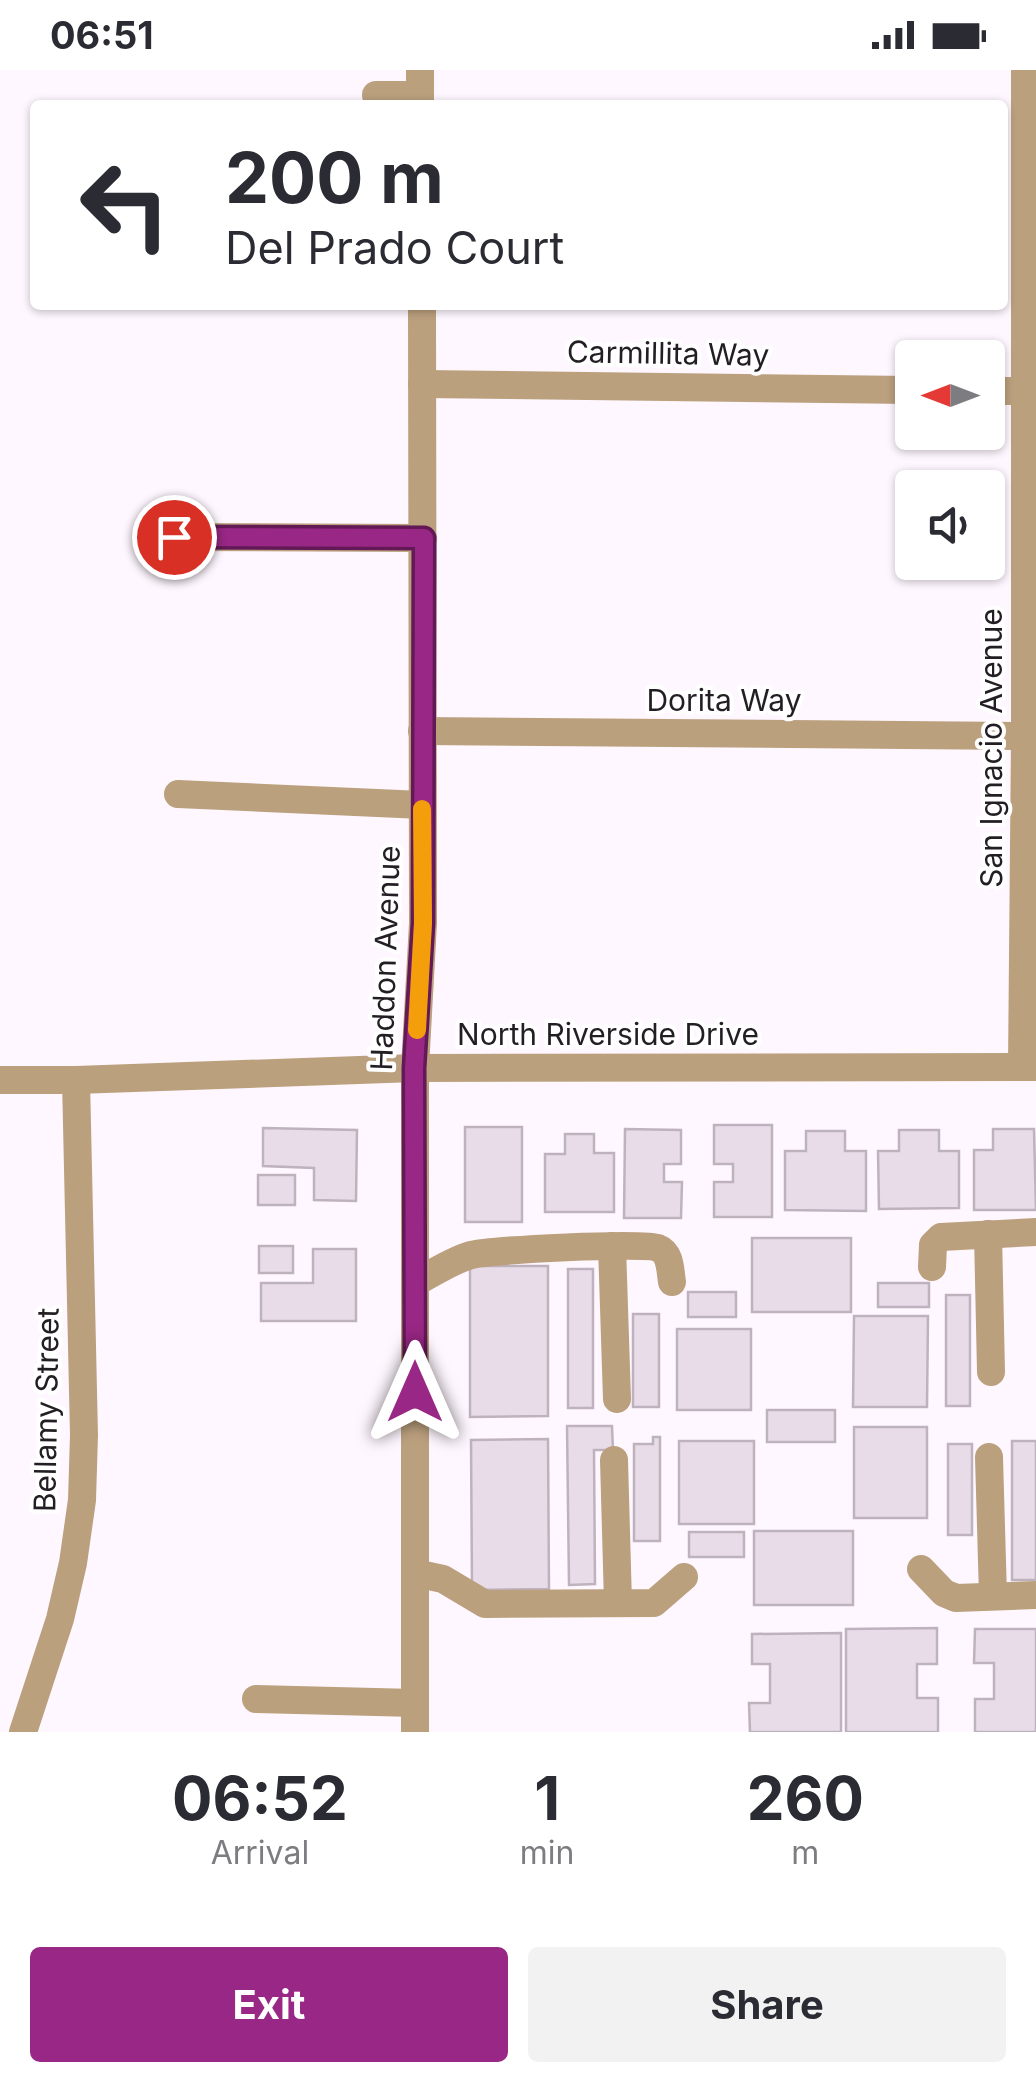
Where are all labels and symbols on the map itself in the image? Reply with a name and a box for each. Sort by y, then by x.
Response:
street label: Carmillita Way [567,333,770,373]
north arrow [895,340,1005,450]
pin [132,495,217,580]
street label: San Ignacio Avenue [973,608,1009,888]
street label: Dorita Way [646,682,802,718]
street label: Haddon Avenue [363,845,407,1071]
street label: North Riverside Drive [457,1016,759,1052]
street label: Bellamy Street [26,1307,66,1512]
position arrow [363,1340,467,1444]

